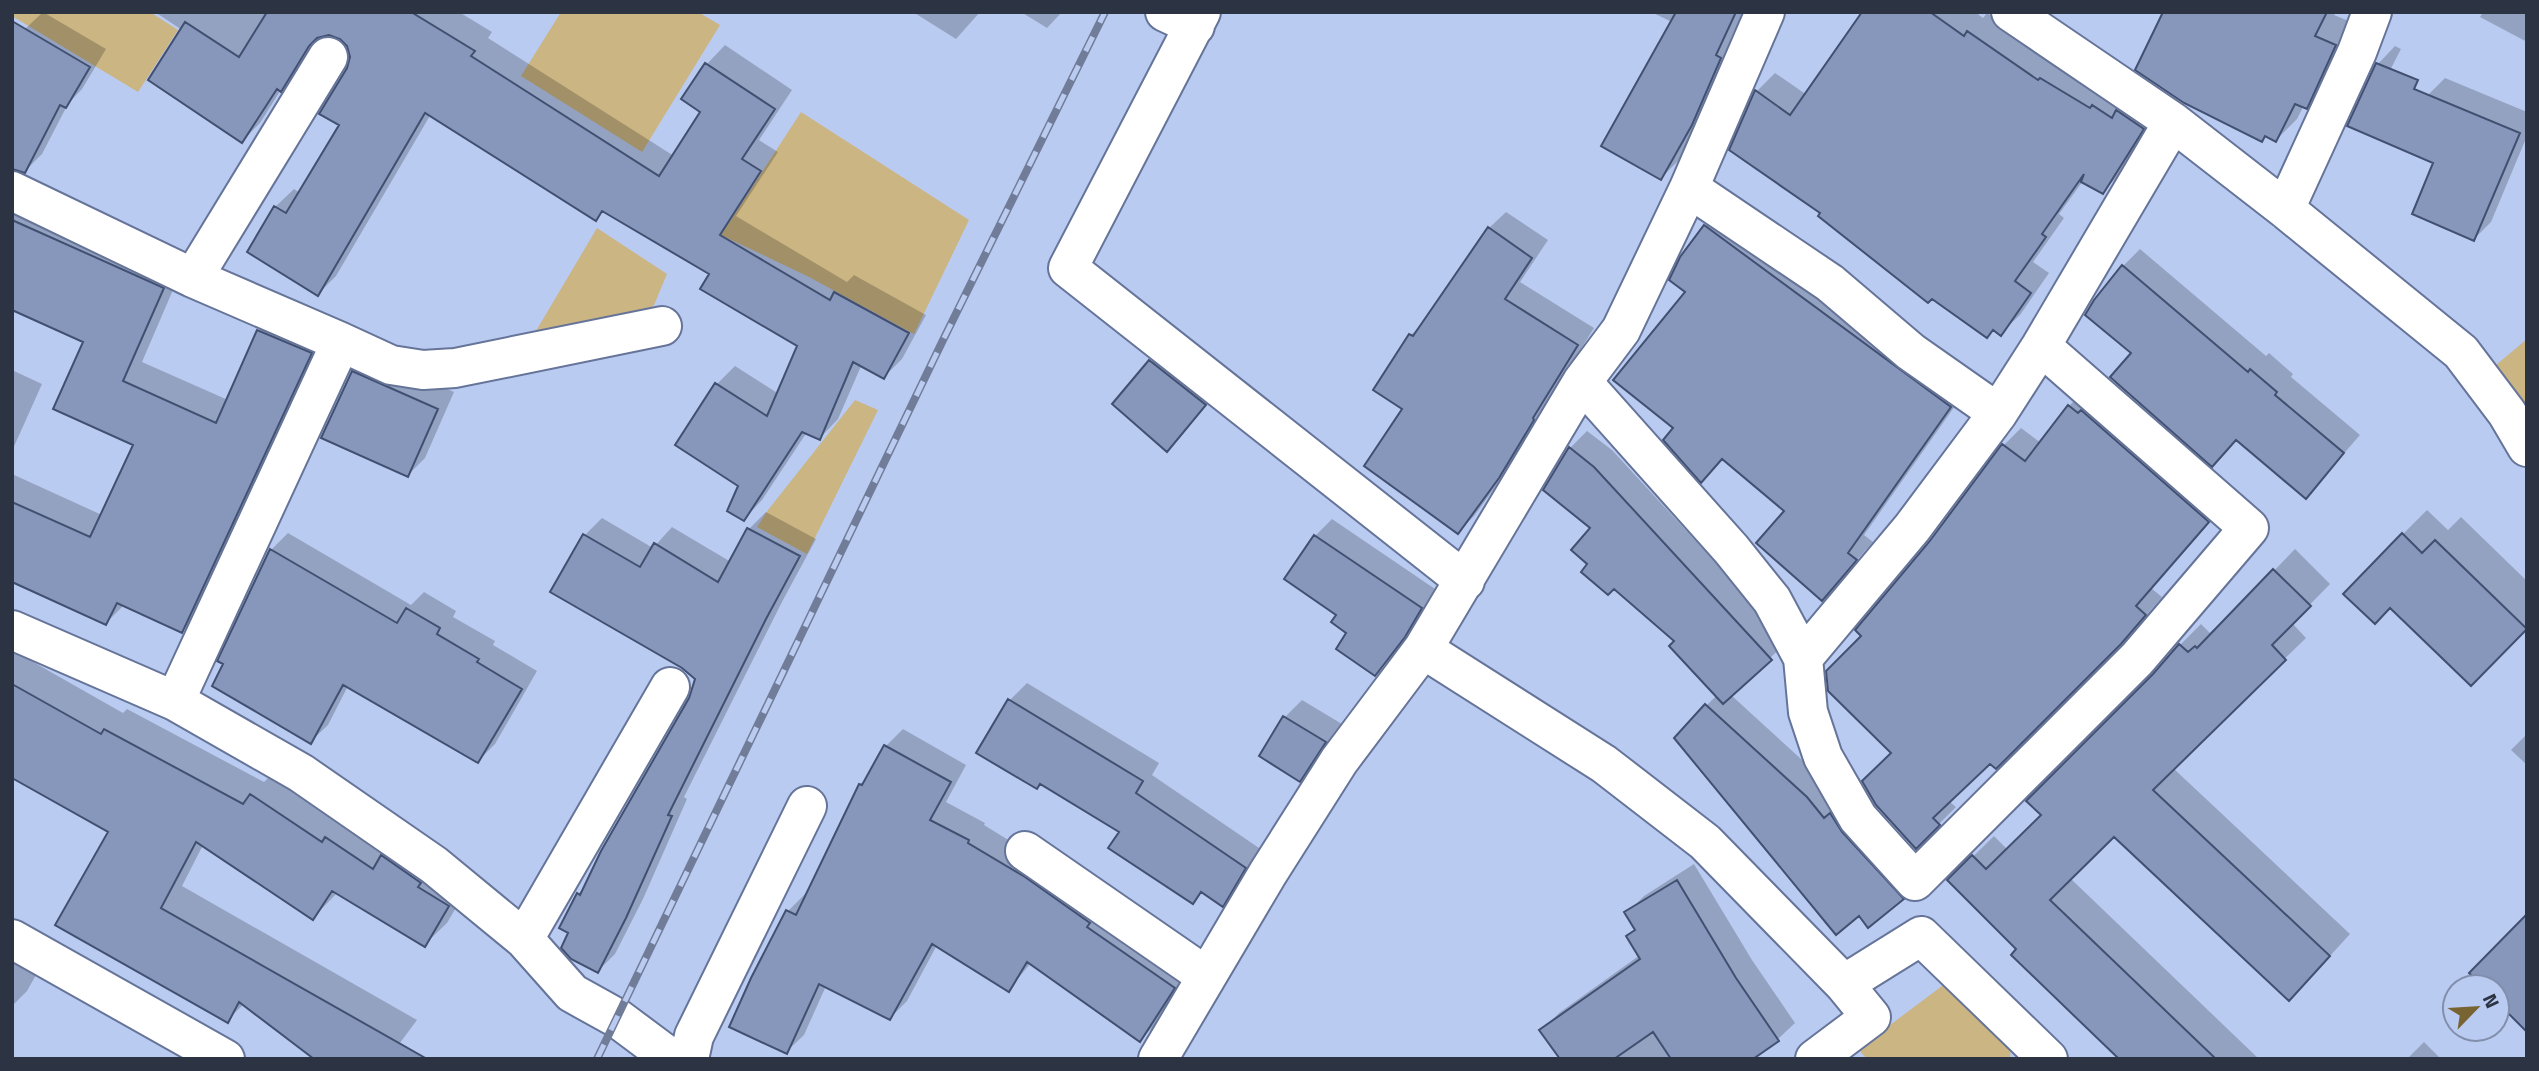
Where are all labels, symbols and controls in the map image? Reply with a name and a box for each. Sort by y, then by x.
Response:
north arrow [2441,973,2511,1043]
text: N [2476,989,2508,1013]

